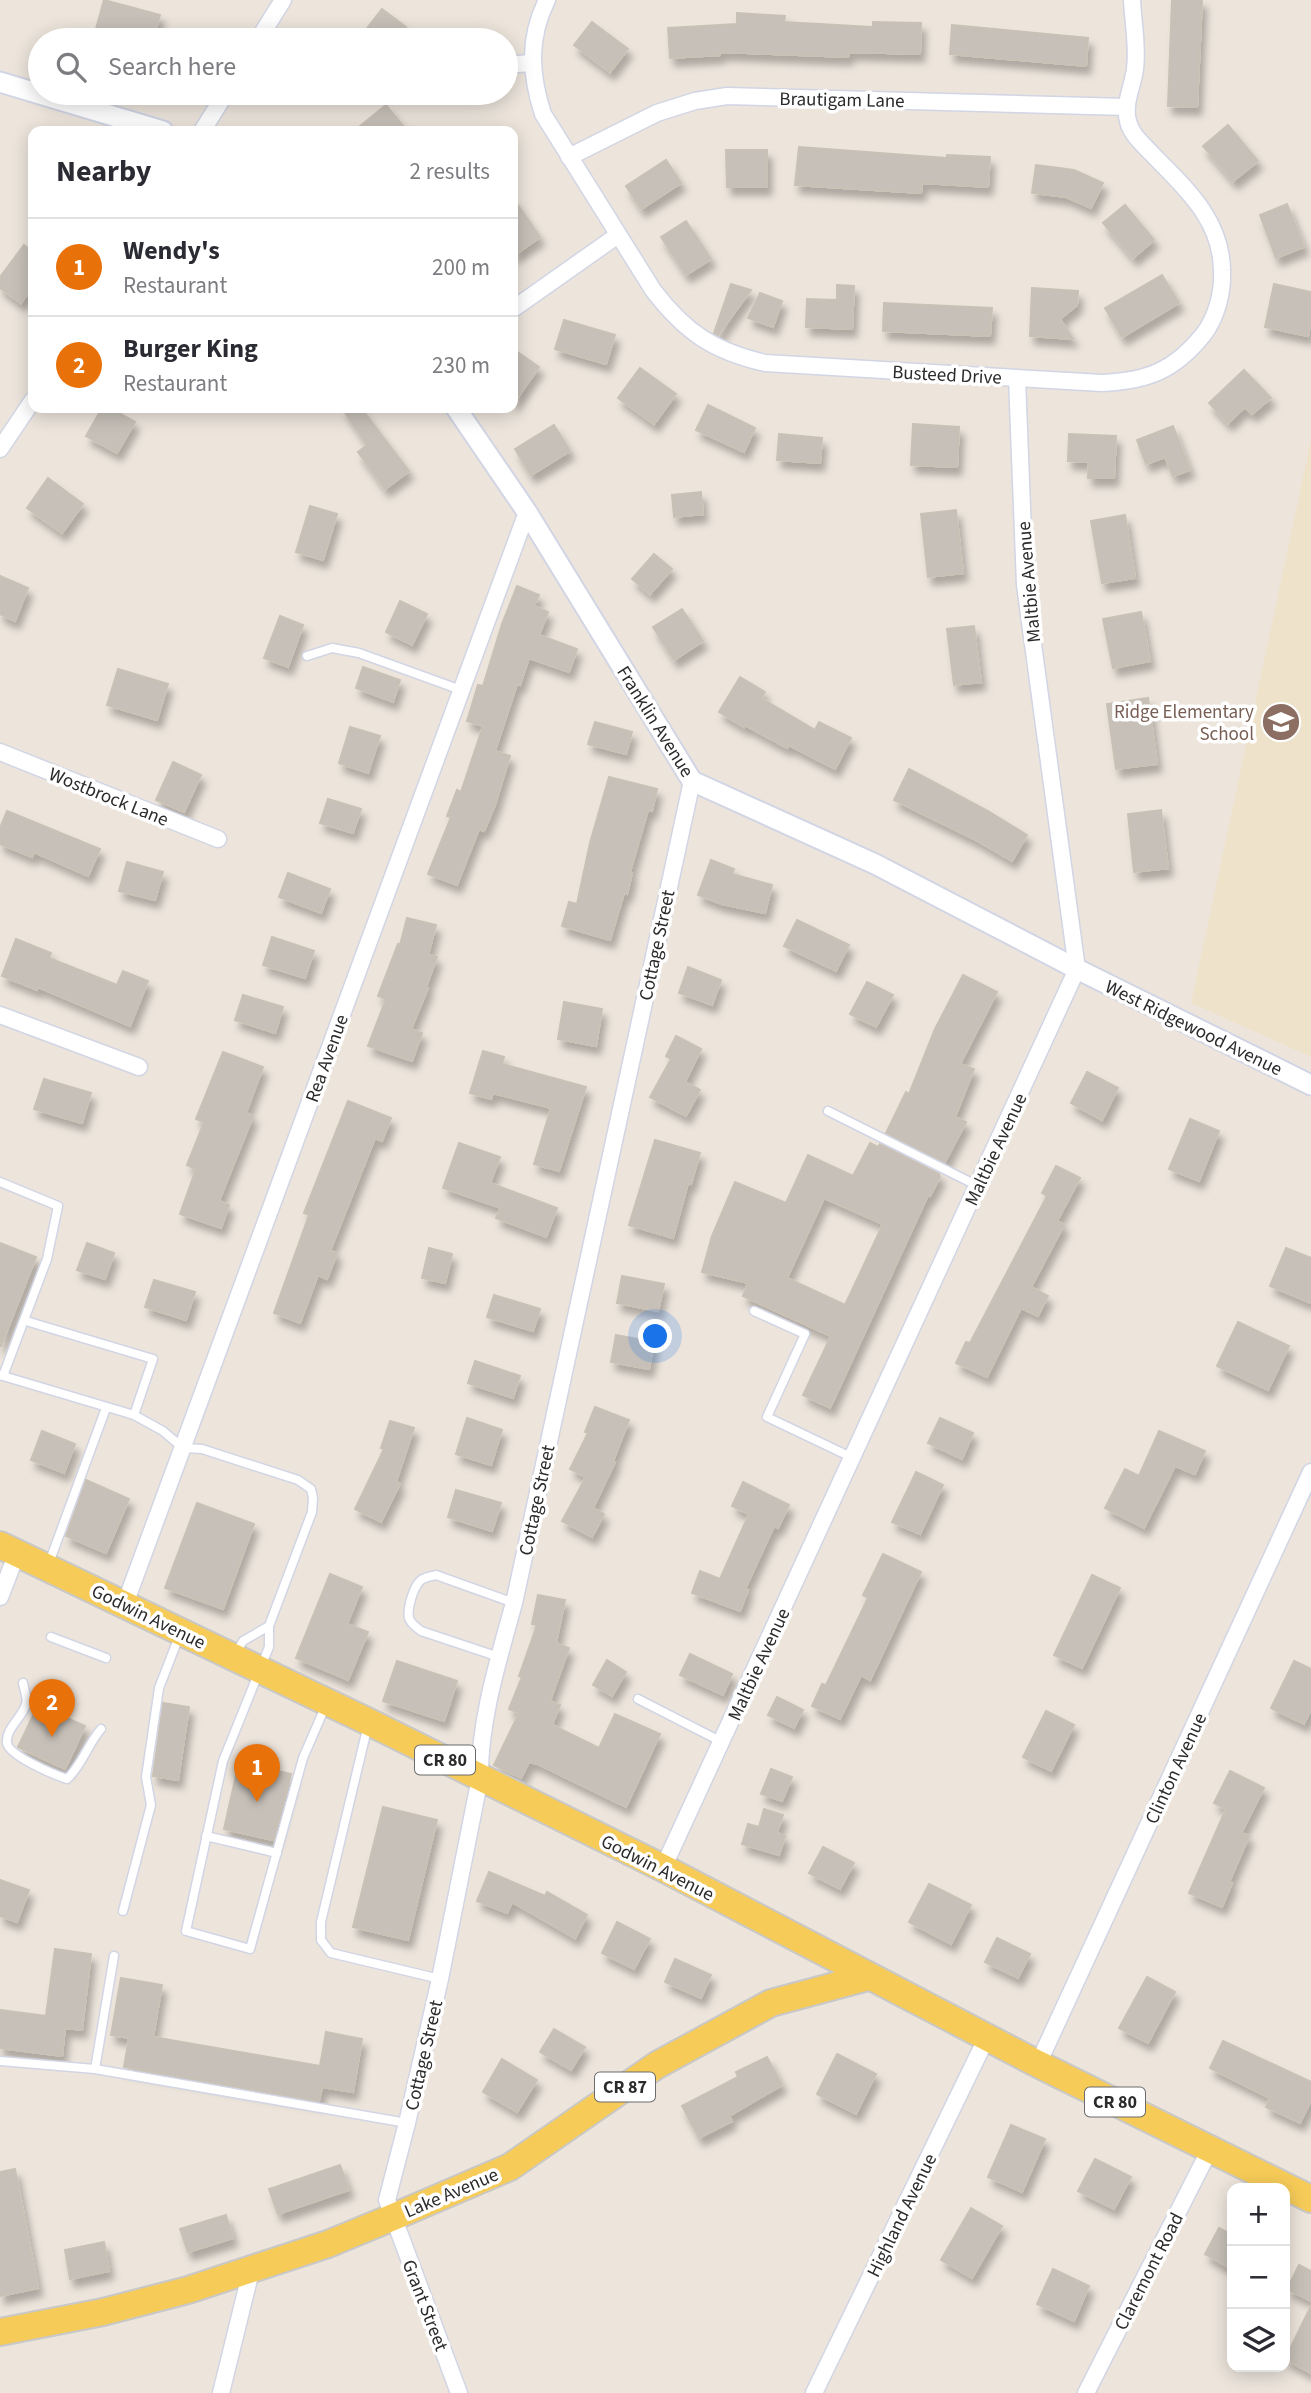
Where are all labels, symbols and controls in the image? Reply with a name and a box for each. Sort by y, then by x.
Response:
search box [28,28,518,105]
icon: search [52,48,90,86]
text: Search here [108,48,236,85]
street label: Brautigam Lane [779,86,905,115]
text: Nearby [56,150,151,193]
text: 2 results [410,155,490,188]
text: Wendy's [123,232,220,269]
text: 1 [73,251,85,284]
text: 200 m [432,251,490,284]
text: Restaurant [123,269,227,302]
text: Burger King [123,330,258,367]
text: 2 [73,349,85,382]
text: 230 m [432,349,490,382]
street label: Busteed Drive [891,359,1002,392]
text: Restaurant [123,367,227,400]
street label: Maltbie Avenue [1011,520,1048,644]
street label: Franklin Avenue [610,661,700,783]
place label: Ridge Elementary School [1114,699,1254,748]
school or university icon: Ridge Elementary School [1260,701,1302,743]
street label: Wostbrock Lane [45,761,172,834]
street label: Cottage Street [633,887,682,1003]
street label: West Ridgewood Avenue [1100,974,1286,1083]
street label: Rea Avenue [299,1011,356,1106]
street label: Maltbie Avenue [958,1089,1034,1210]
your location [638,1319,672,1353]
street label: Cottage Street [513,1442,562,1558]
street label: Godwin Avenue [87,1578,210,1657]
street label: Maltbie Avenue [721,1604,797,1725]
pin: 2 [29,1679,75,1737]
street label: Clinton Avenue [1139,1709,1214,1829]
pin: 1 [234,1744,280,1802]
road number: CR 80 [415,1745,475,1774]
street label: Godwin Avenue [596,1828,719,1908]
street label: Cottage Street [399,1997,450,2113]
road number: CR 87 [595,2073,655,2102]
road number: CR 80 [1085,2088,1145,2116]
street label: Highland Avenue [861,2149,944,2282]
street label: Lake Avenue [400,2161,503,2225]
map controls [1227,2183,1290,2372]
button: + [1227,2183,1290,2246]
street label: Claremont Road [1108,2208,1191,2335]
button: − [1227,2246,1290,2309]
street label: Grant Street [395,2256,455,2356]
button: layers [1227,2309,1290,2372]

